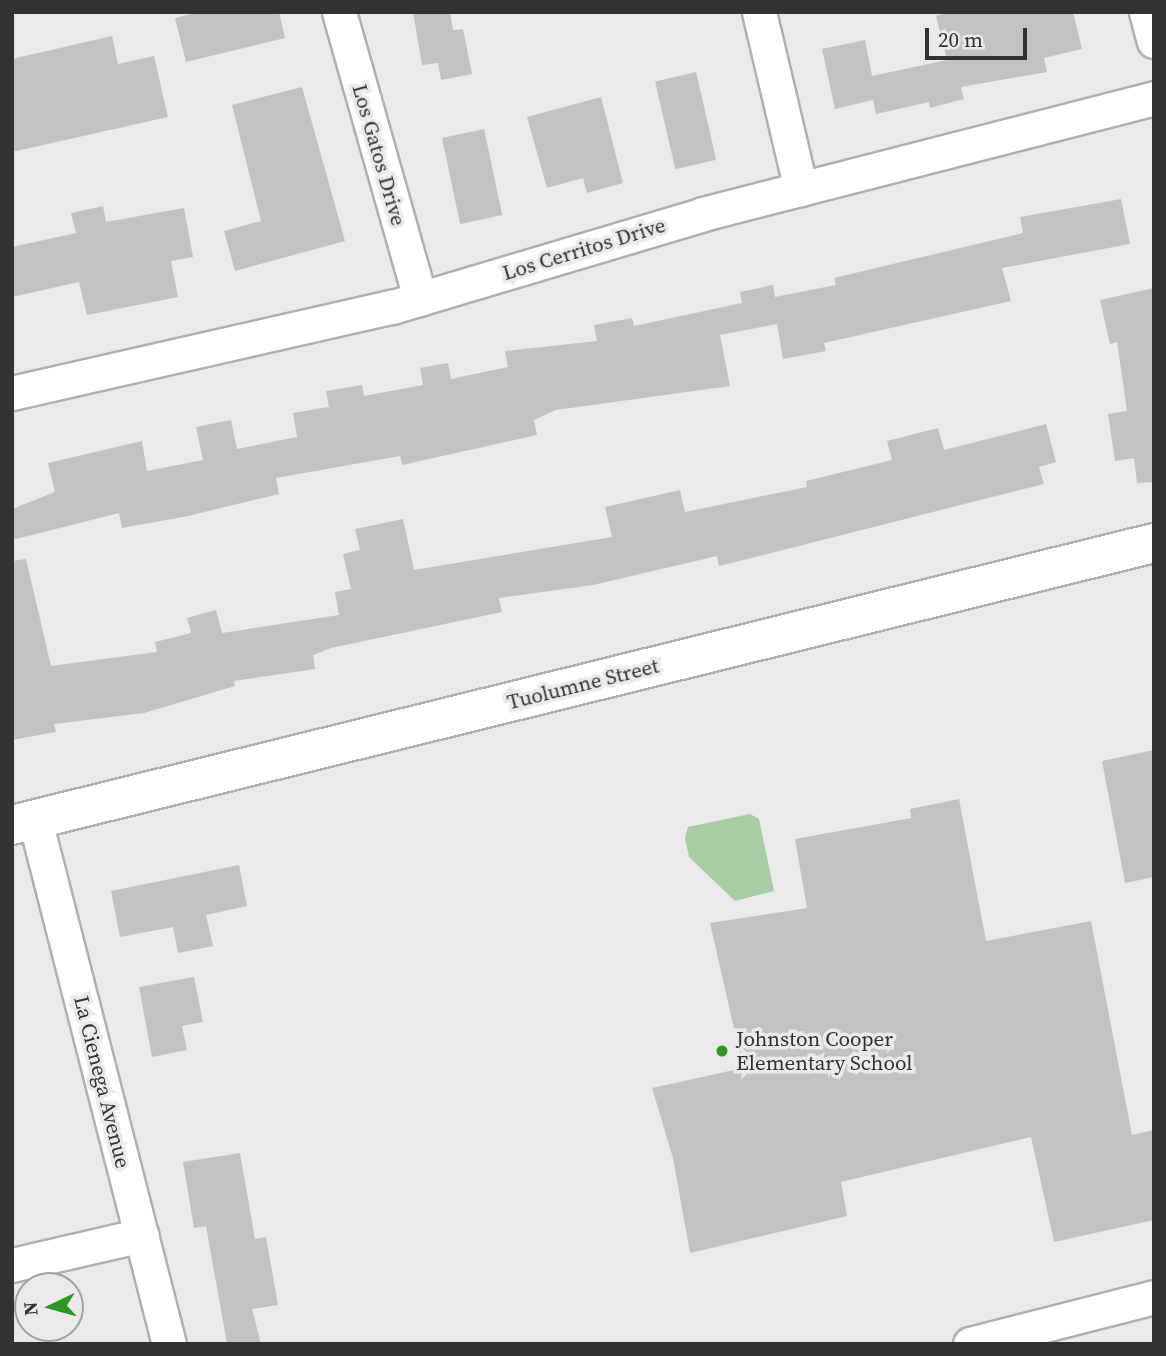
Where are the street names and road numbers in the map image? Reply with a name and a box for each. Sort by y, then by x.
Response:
street label: Los Gatos Drive [347,81,411,229]
street label: Los Cerritos Drive [499,212,669,286]
street label: Tuolumne Street [505,653,661,715]
street label: La Cienega Avenue [68,993,136,1171]

